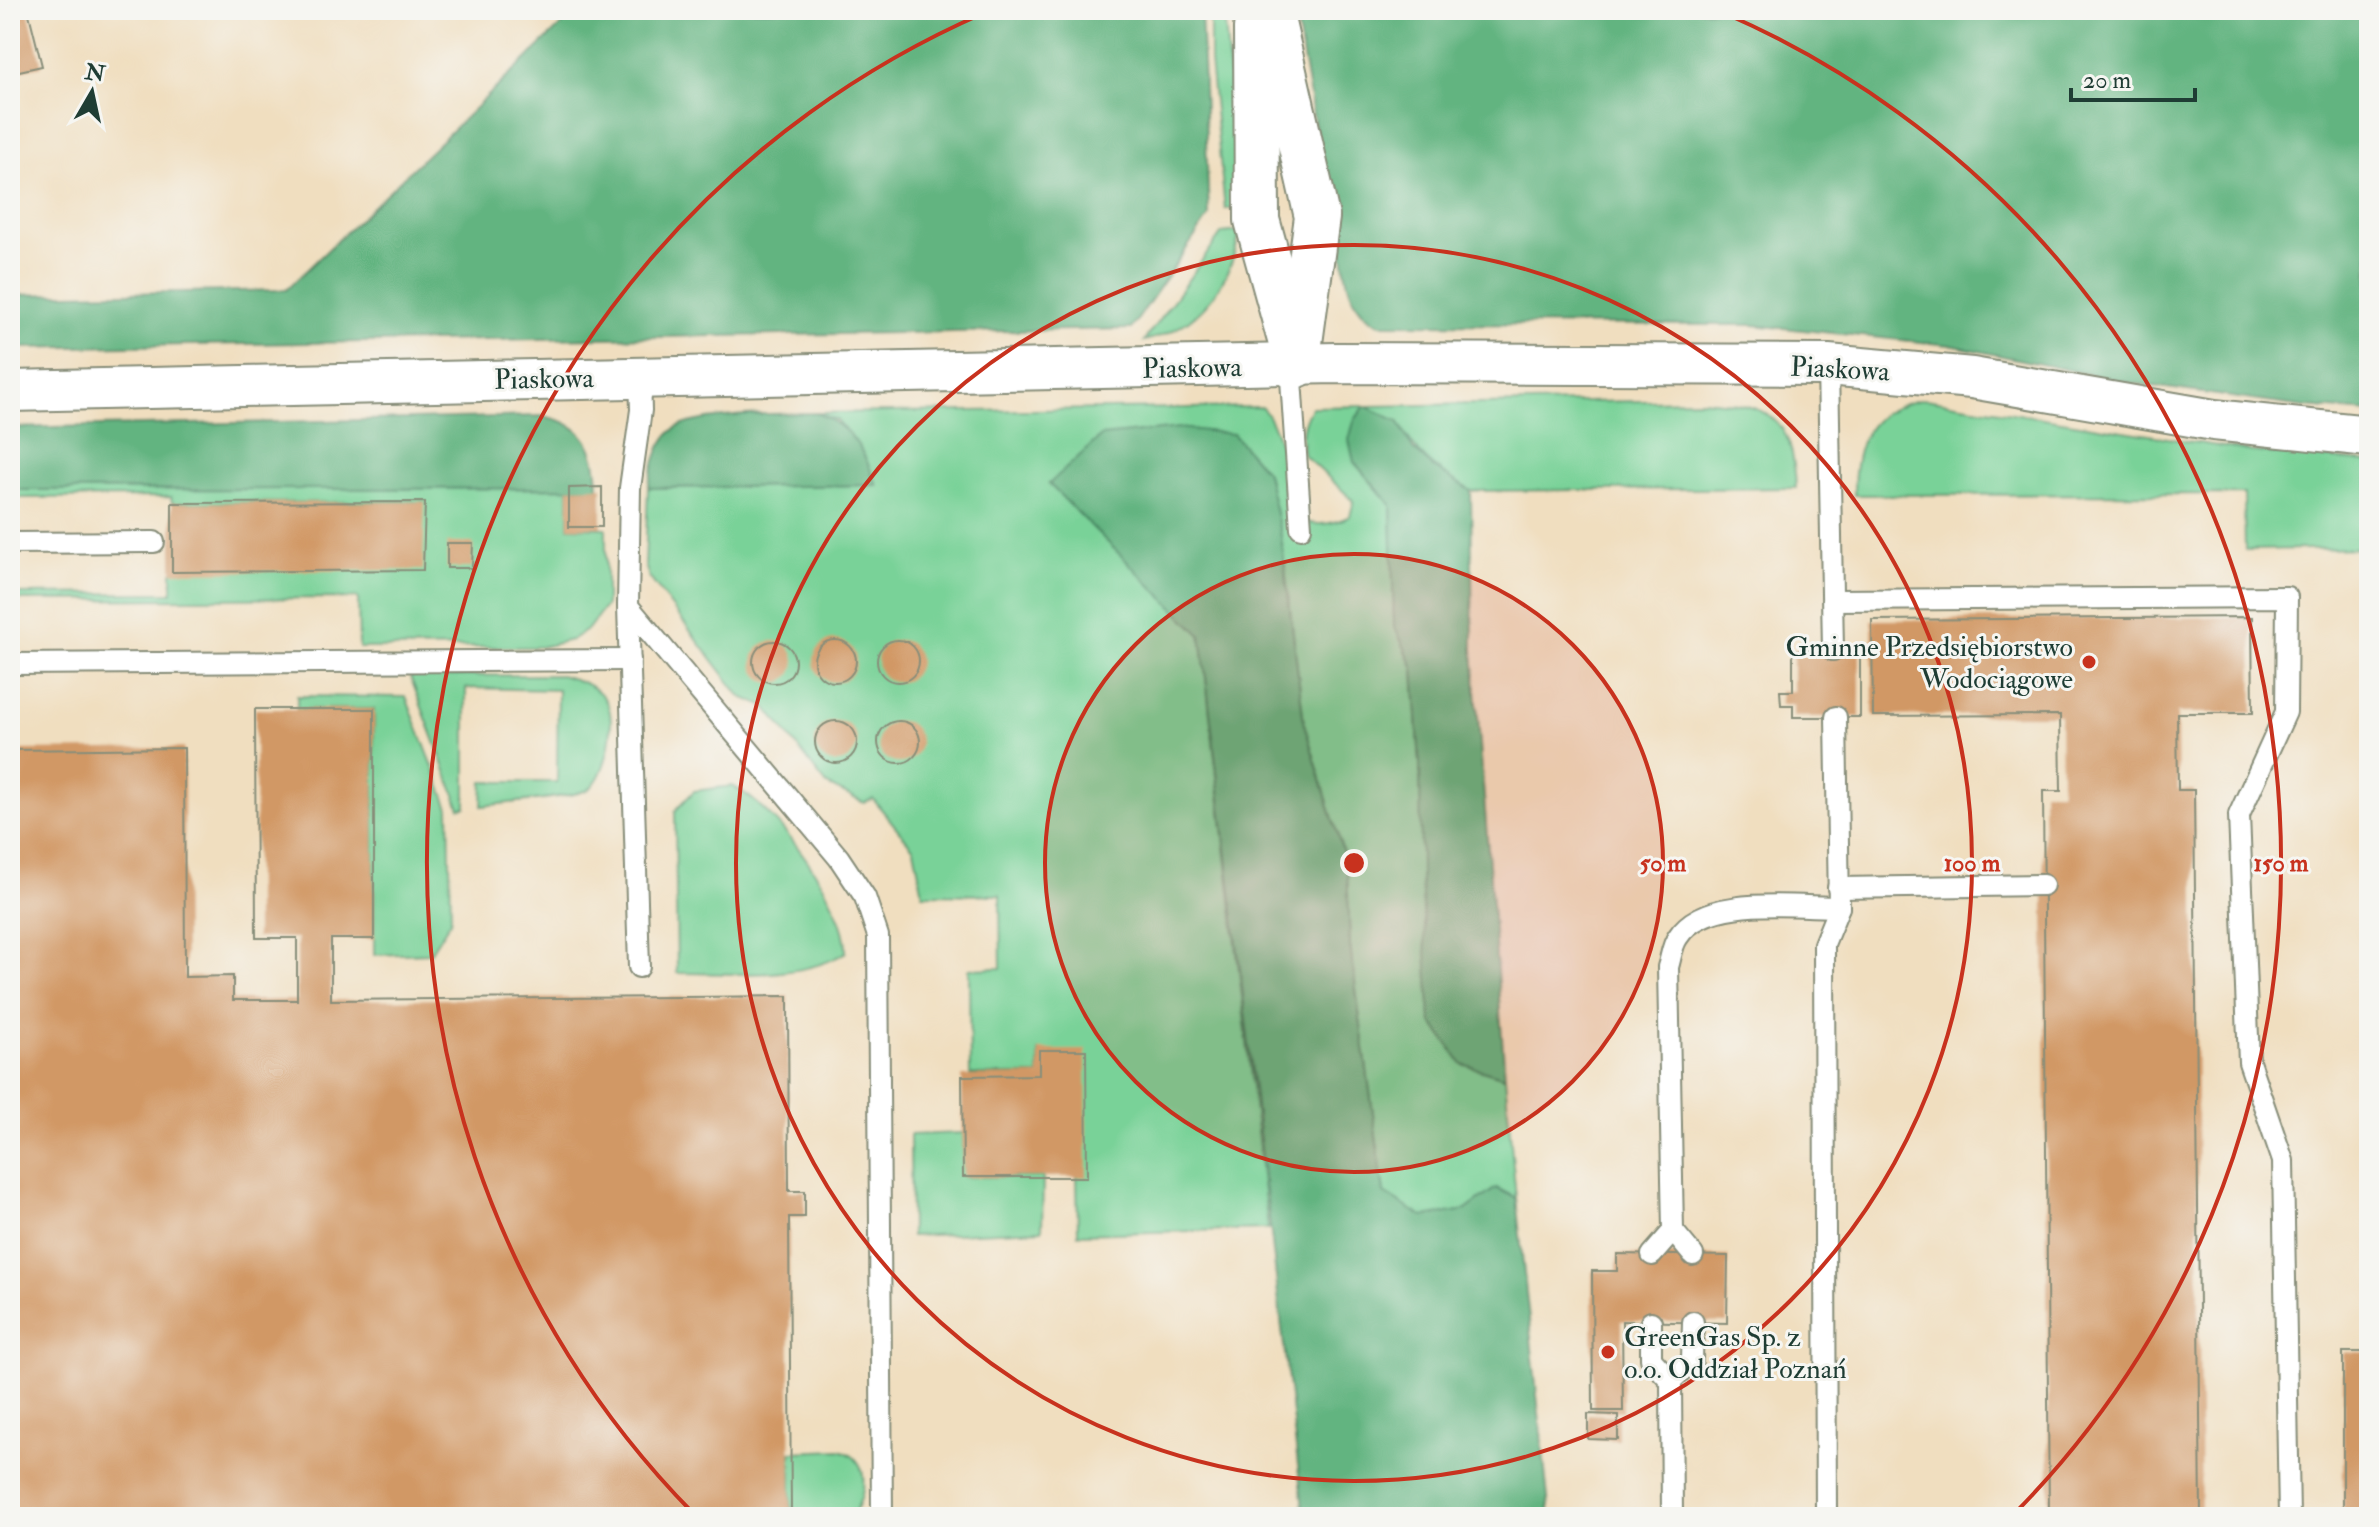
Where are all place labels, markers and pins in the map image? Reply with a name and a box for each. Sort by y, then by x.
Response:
place label: Gminne Przedsiębiorstwo Wodociągowe [1785,630,2073,697]
marker: Gminne Przedsiębiorstwo Wodociągowe [2080,653,2098,671]
centre of rings [1340,849,1368,877]
place label: GreenGas Sp. z o.o. Oddział Poznań [1624,1320,1847,1387]
marker: GreenGas Sp. z o.o. Oddział Poznań [1599,1343,1617,1361]

